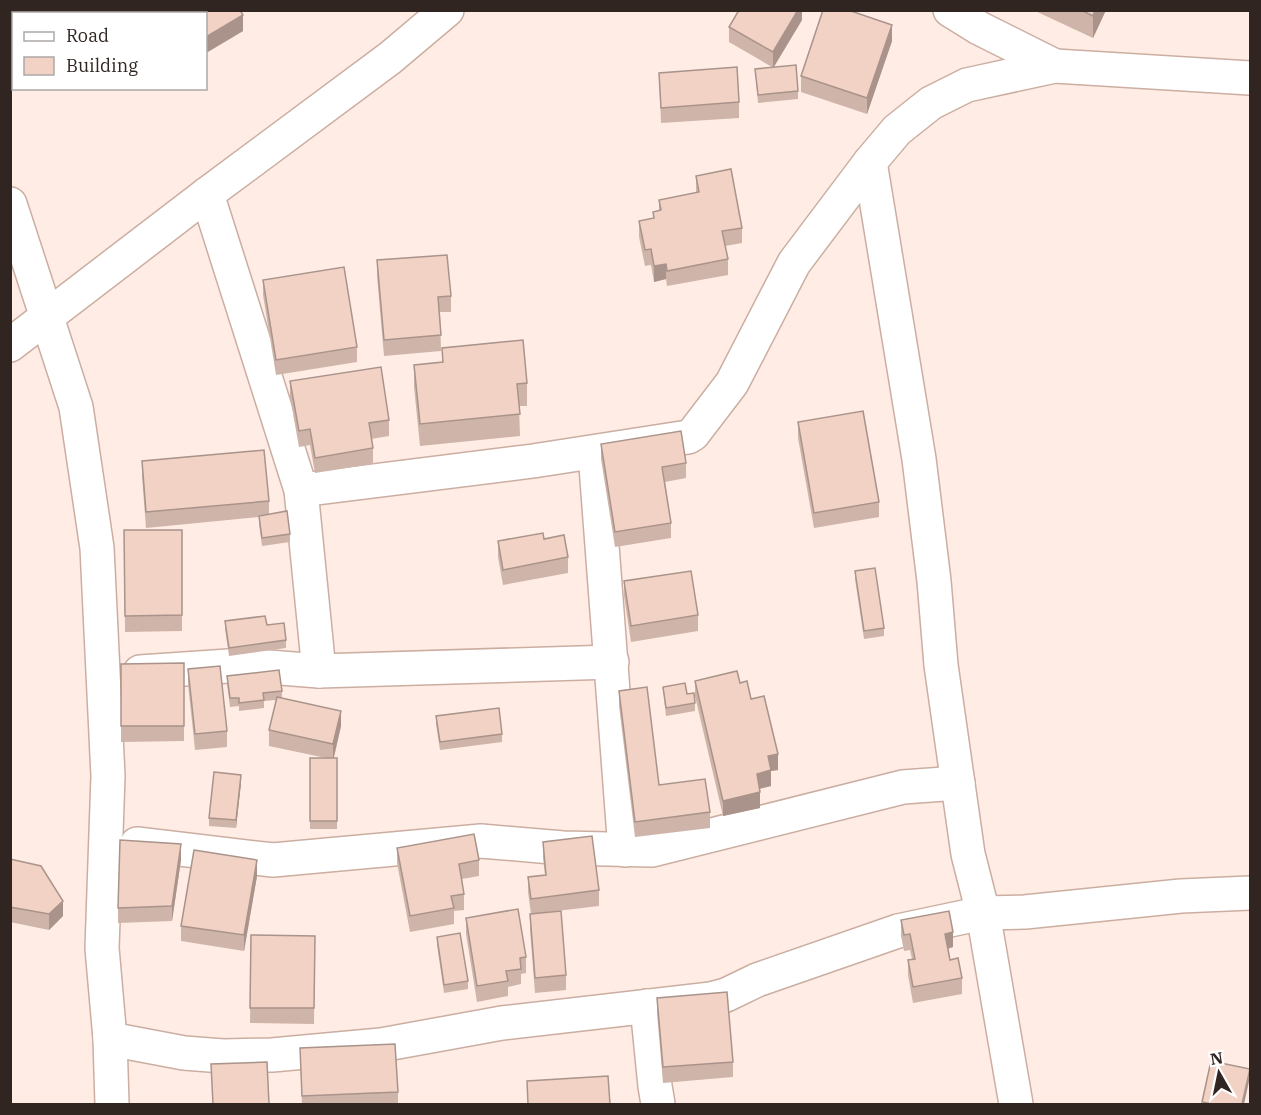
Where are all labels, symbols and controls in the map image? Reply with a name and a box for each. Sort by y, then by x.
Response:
legend [12,12,207,90]
text: Road [66,24,109,47]
text: Building [66,54,138,77]
north arrow [1189,1043,1249,1103]
text: N [1209,1047,1224,1069]

